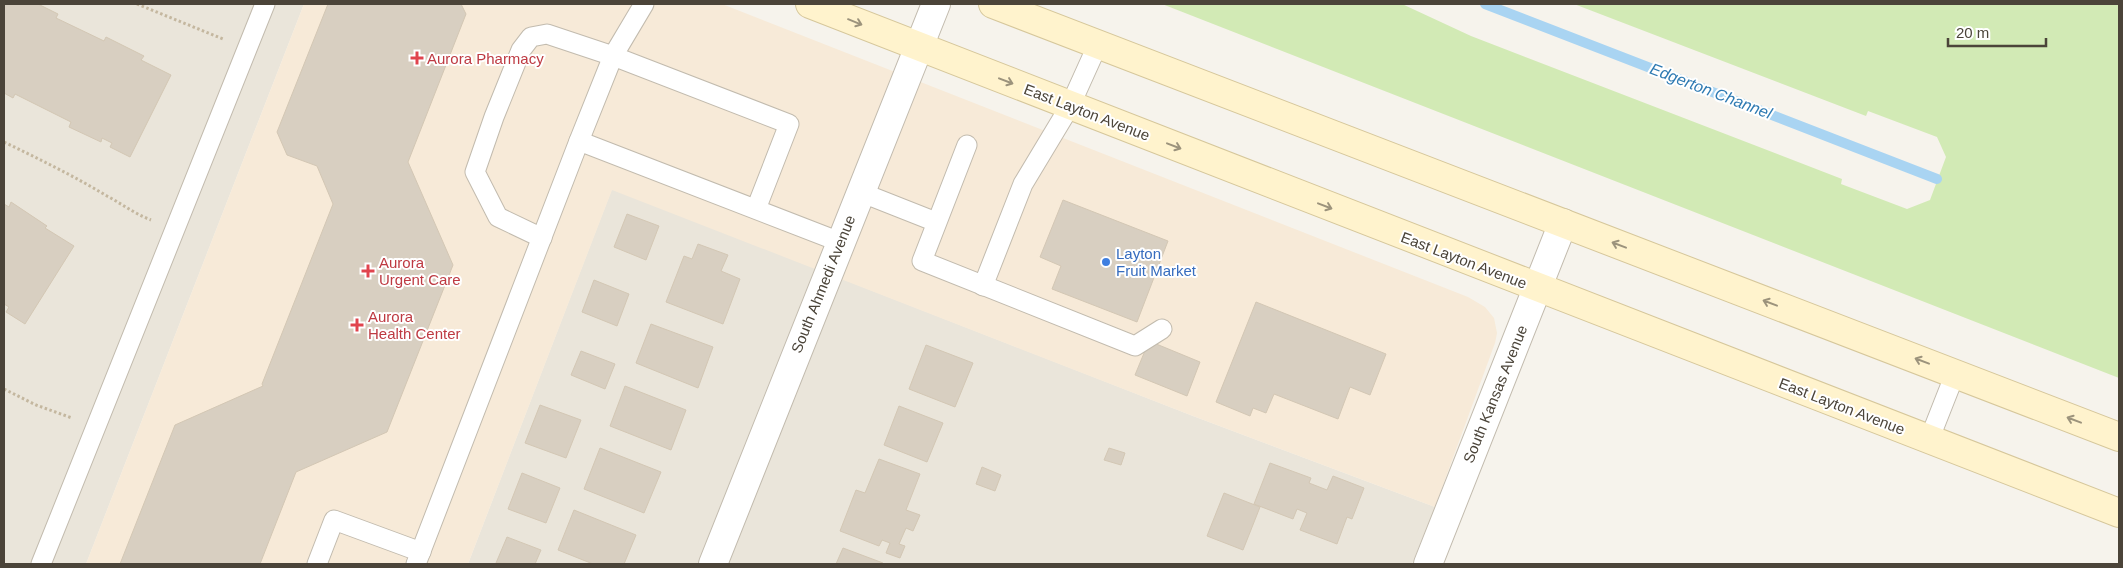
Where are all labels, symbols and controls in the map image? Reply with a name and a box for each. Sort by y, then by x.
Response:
scale bar [1948,15,2046,47]
one-way arrow [847,18,862,27]
text: 20 m [1956,24,1989,41]
place label: Aurora Pharmacy [427,50,544,67]
marker: Aurora Pharmacy [411,52,423,64]
water label: Edgerton Channel [1648,60,1775,122]
one-way arrow [998,77,1014,86]
street label: East Layton Avenue [1022,80,1152,144]
one-way arrow [1166,142,1181,152]
one-way arrow [1318,202,1333,211]
street label: South Ahmedi Avenue [788,213,858,355]
street label: East Layton Avenue [1399,228,1529,292]
one-way arrow [1612,240,1627,249]
place label: Layton Fruit Market [1116,245,1197,279]
place label: Aurora Urgent Care [379,254,461,288]
marker: Layton Fruit Market [1100,256,1112,268]
marker: Aurora Urgent Care [361,264,375,278]
one-way arrow [1763,298,1779,307]
place label: Aurora Health Center [368,308,461,342]
marker: Aurora Health Center [350,318,364,332]
street label: South Kansas Avenue [1460,323,1530,465]
one-way arrow [1915,356,1930,365]
street label: East Layton Avenue [1777,374,1907,438]
one-way arrow [2067,414,2082,424]

